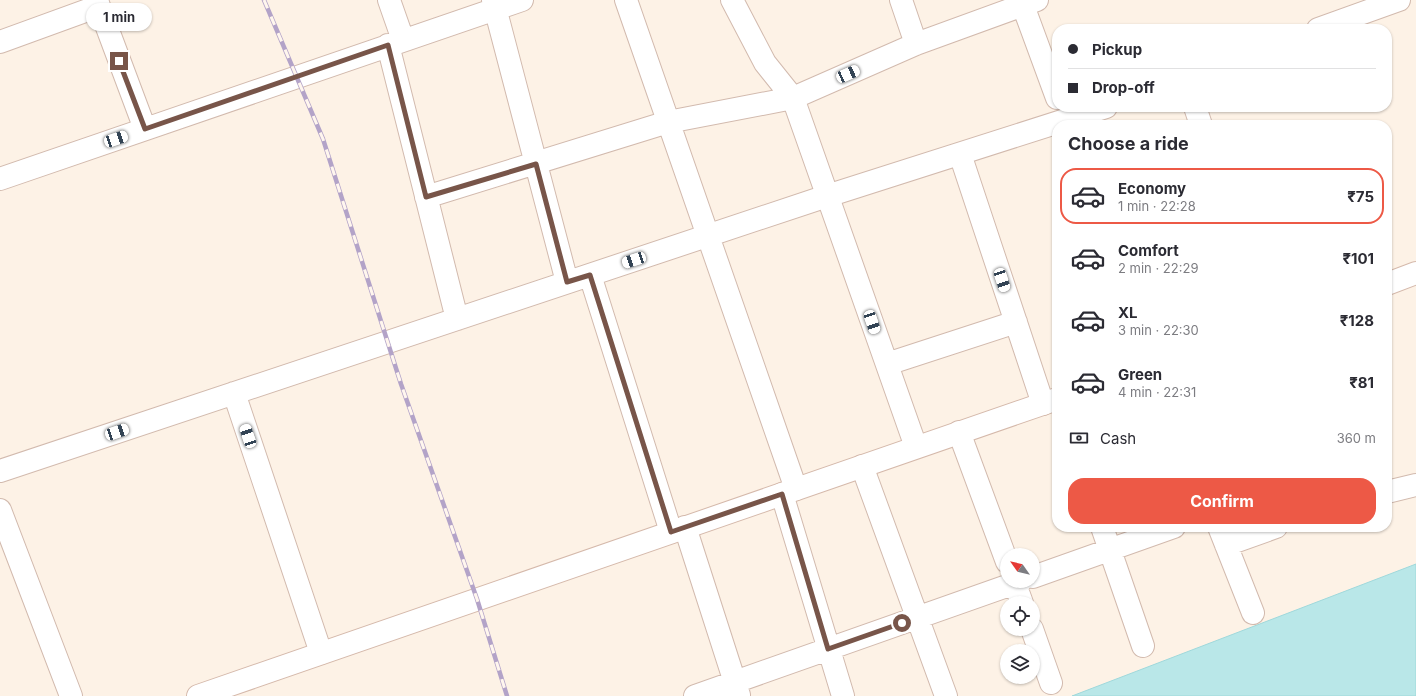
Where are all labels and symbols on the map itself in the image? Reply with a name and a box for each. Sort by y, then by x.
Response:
callout: 1 min [86,3,152,31]
route end [110,52,128,70]
car [835,64,861,84]
car [103,129,129,149]
car [621,251,647,269]
car [993,267,1011,293]
car [862,309,882,335]
car [104,422,130,442]
car [238,423,258,449]
north arrow [1000,548,1040,588]
route start [893,614,911,632]

